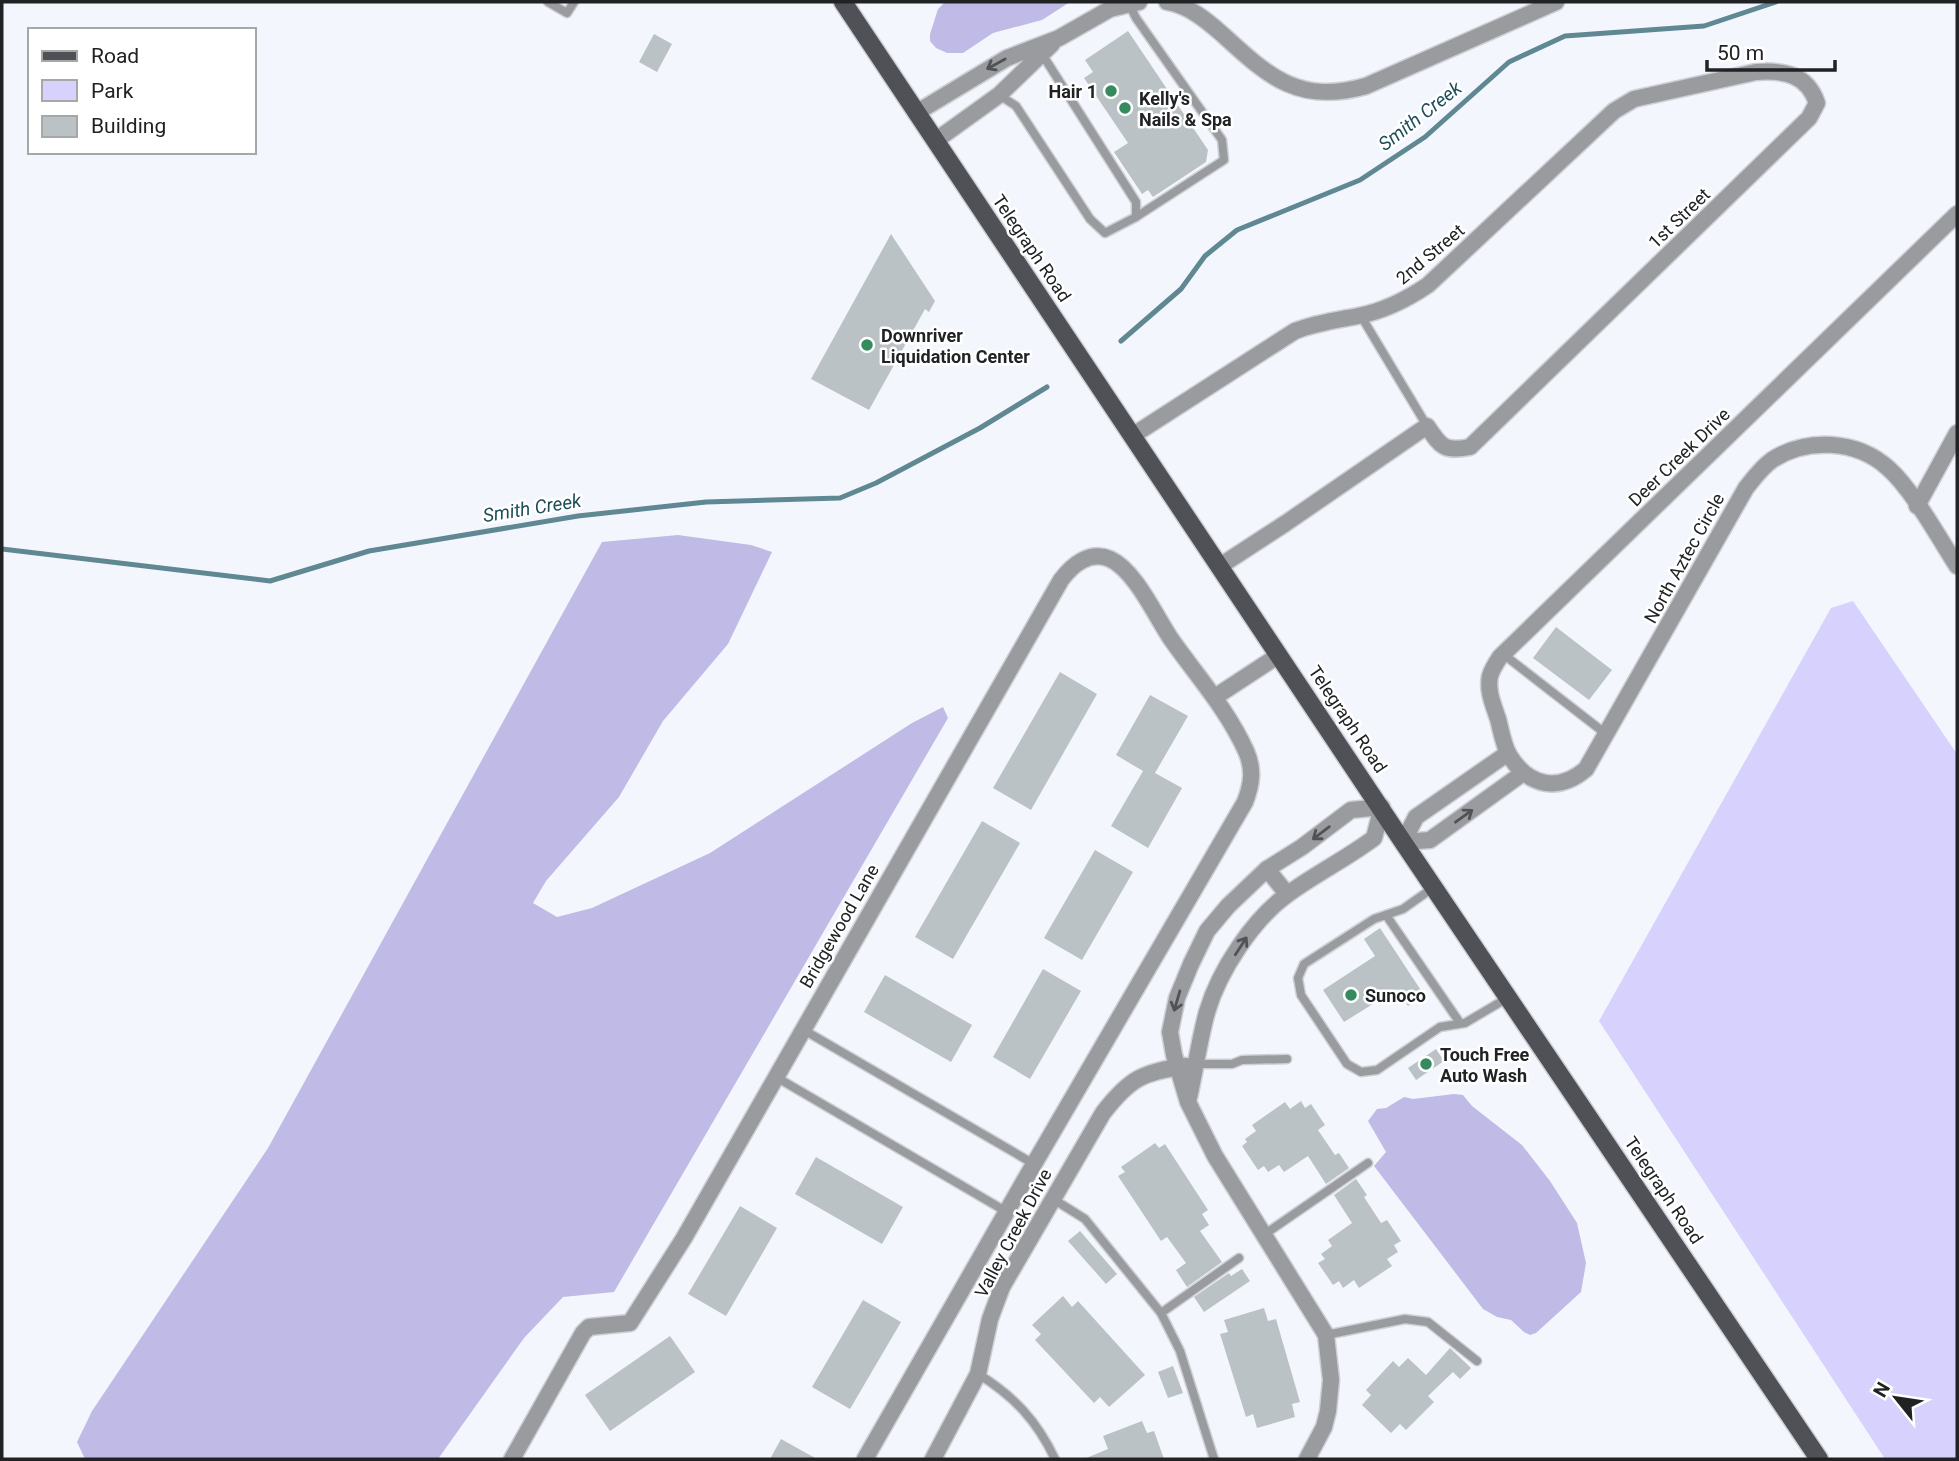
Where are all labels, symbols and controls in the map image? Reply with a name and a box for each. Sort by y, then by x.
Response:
legend [28,28,256,154]
scale bar [1707,28,1835,72]
text: 50 m [1717,41,1764,65]
text: Road [91,44,139,68]
one-way arrow [986,58,1007,71]
water label: Smith Creek [1374,76,1467,156]
text: Park [91,79,134,103]
place label: Hair 1 [1049,81,1097,102]
marker: Hair 1 [1103,83,1119,99]
place label: Kelly's Nails & Spa [1139,88,1232,130]
marker: Kelly's Nails & Spa [1117,100,1133,116]
text: Building [91,114,166,138]
street label: 1st Street [1644,184,1714,252]
street label: Telegraph Road [988,190,1076,306]
street label: 2nd Street [1392,219,1468,288]
place label: Downriver Liquidation Center [881,325,1030,367]
marker: Downriver Liquidation Center [859,337,875,353]
street label: Deer Creek Drive [1624,404,1734,510]
water label: Smith Creek [481,489,584,527]
street label: North Aztec Circle [1640,489,1728,627]
street label: Telegraph Road [1304,661,1392,777]
one-way arrow [1454,809,1473,823]
one-way arrow [1312,825,1331,840]
street label: Bridgewood Lane [795,861,883,991]
one-way arrow [1235,936,1249,956]
place label: Sunoco [1365,985,1426,1006]
marker: Sunoco [1343,987,1359,1003]
one-way arrow [1170,989,1183,1011]
place label: Touch Free Auto Wash [1440,1044,1530,1086]
marker: Touch Free Auto Wash [1418,1056,1434,1072]
street label: Telegraph Road [1620,1132,1708,1248]
street label: Valley Creek Drive [970,1165,1056,1301]
north arrow [1861,1363,1931,1433]
text: N [1868,1378,1895,1401]

